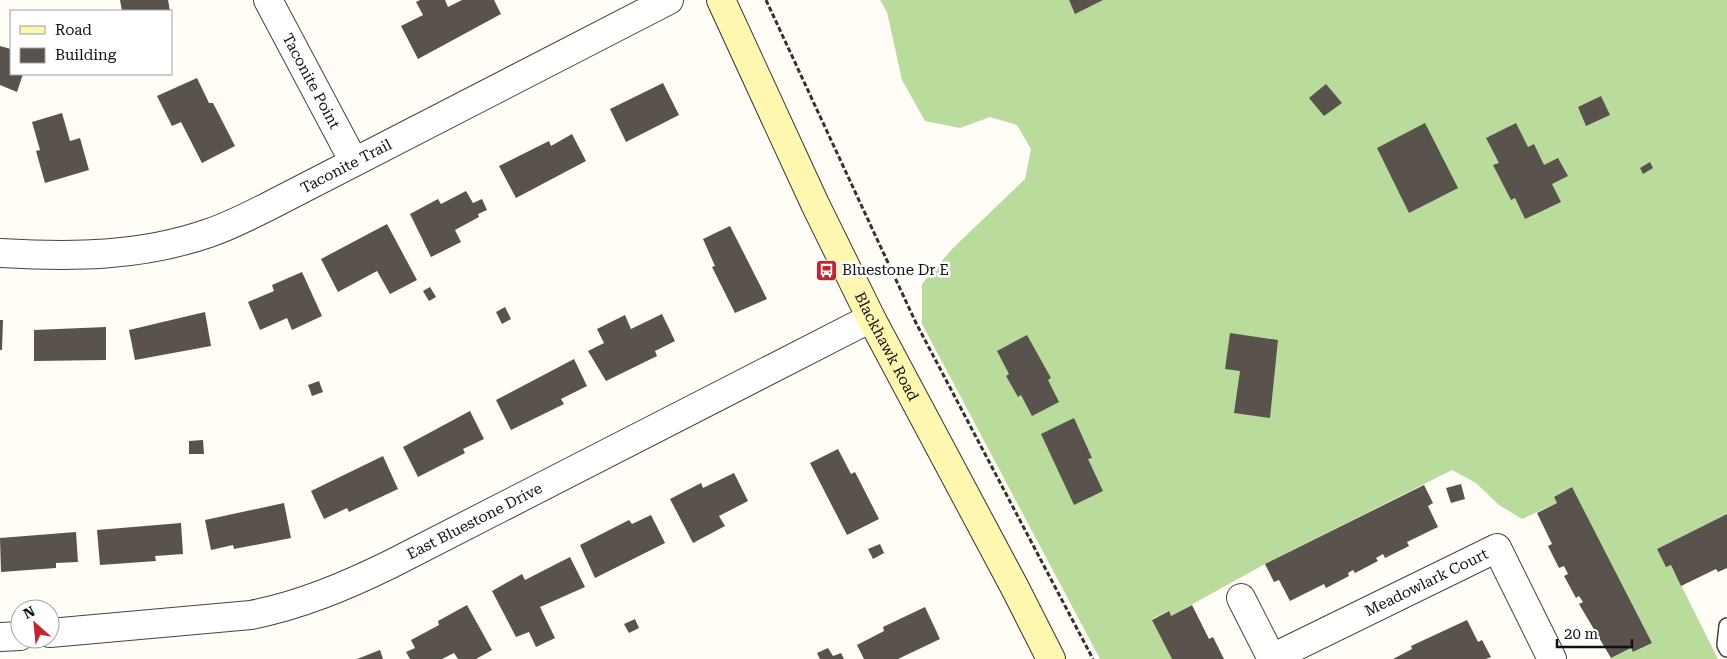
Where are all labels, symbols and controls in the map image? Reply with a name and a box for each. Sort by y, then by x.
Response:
legend [10,10,172,75]
text: Road [55,21,92,39]
street label: Taconite Point [279,31,344,132]
text: Building [55,46,117,64]
street label: Taconite Trail [298,135,395,197]
bus stop icon: Bluestone Dr E [814,258,838,282]
place label: Bluestone Dr E [842,261,949,279]
street label: Blackhawk Road [851,289,923,404]
street label: East Bluestone Drive [404,479,545,563]
street label: Meadowlark Court [1362,545,1491,620]
north arrow [10,599,60,649]
text: N [21,603,38,622]
scale bar [1557,616,1632,648]
text: 20 m [1564,625,1599,643]

